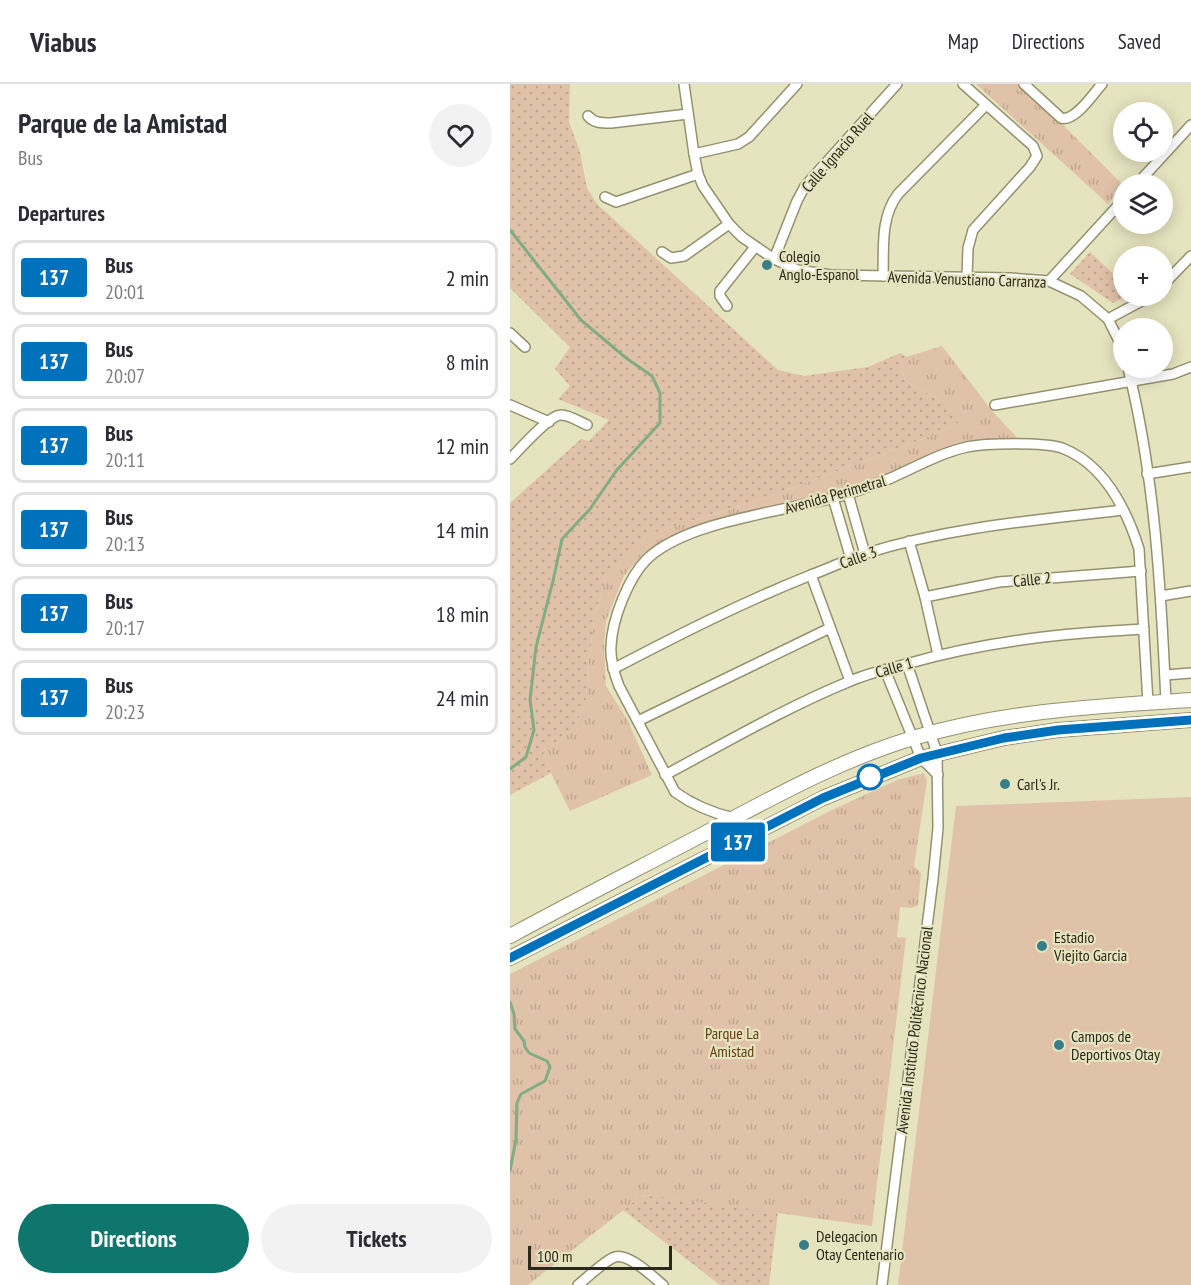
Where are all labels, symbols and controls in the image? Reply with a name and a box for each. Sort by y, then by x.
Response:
text: Viabus [30,23,97,60]
text: Map [948,28,979,55]
text: Directions [1012,28,1085,55]
text: Saved [1118,28,1161,55]
map controls [1113,102,1173,378]
button: locate [1113,102,1173,162]
text: Parque de la Amistad [18,104,227,141]
button: heart [429,104,492,167]
street label: Calle Ignacio Ruel [797,108,877,196]
text: Bus [18,145,43,171]
button: layers [1113,174,1173,234]
text: Departures [18,199,105,227]
place label: Colegio Anglo-Espanol [779,246,859,284]
button: + [1113,246,1173,306]
text: Bus [105,251,133,279]
marker: Colegio Anglo-Espanol [760,258,774,272]
text: 137 [39,264,69,291]
text: 2 min [446,264,489,292]
street label: Avenida Venustiano Carranza [887,266,1047,292]
text: 20:01 [105,279,145,305]
button: − [1113,318,1173,378]
text: Bus [105,335,133,363]
text: 137 [39,348,69,375]
text: 8 min [446,348,489,376]
text: 20:07 [105,363,145,389]
text: Bus [105,419,133,447]
text: 137 [39,432,69,459]
text: 12 min [436,432,489,460]
text: 20:11 [105,447,145,473]
street label: Avenida Perimetral [782,470,888,518]
text: Bus [105,503,133,531]
text: 137 [39,516,69,543]
text: 14 min [436,516,489,544]
text: 20:13 [105,531,145,557]
street label: Calle 3 [837,541,879,573]
street label: Calle 2 [1012,567,1052,591]
text: Bus [105,587,133,615]
text: 137 [39,600,69,627]
text: 18 min [436,600,489,628]
text: 20:17 [105,615,145,641]
street label: Calle 1 [873,652,915,682]
text: Bus [105,671,133,699]
text: 137 [39,684,69,711]
text: 24 min [436,684,489,712]
text: 20:23 [105,699,145,725]
unlabelled marker [857,764,883,790]
place label: Carl's Jr. [1017,774,1060,794]
marker: Carl's Jr. [998,777,1012,791]
line badge: 137 [704,822,772,861]
text: 137 [723,829,753,856]
street label: Avenida Instituto Politécnico Nacional [891,925,937,1135]
place label: Estadio Viejito Garcia [1053,927,1127,965]
marker: Estadio Viejito Garcia [1035,939,1049,953]
park label: Parque La Amistad [705,1023,759,1061]
place label: Campos de Deportivos Otay [1071,1026,1160,1064]
marker: Campos de Deportivos Otay [1052,1038,1066,1052]
button: Directions [18,1204,249,1273]
button: Tickets [261,1204,492,1273]
place label: Delegacion Otay Centenario [816,1226,904,1264]
marker: Delegacion Otay Centenario [797,1238,811,1252]
scale bar [528,1243,672,1270]
text: 100 m [537,1246,572,1266]

